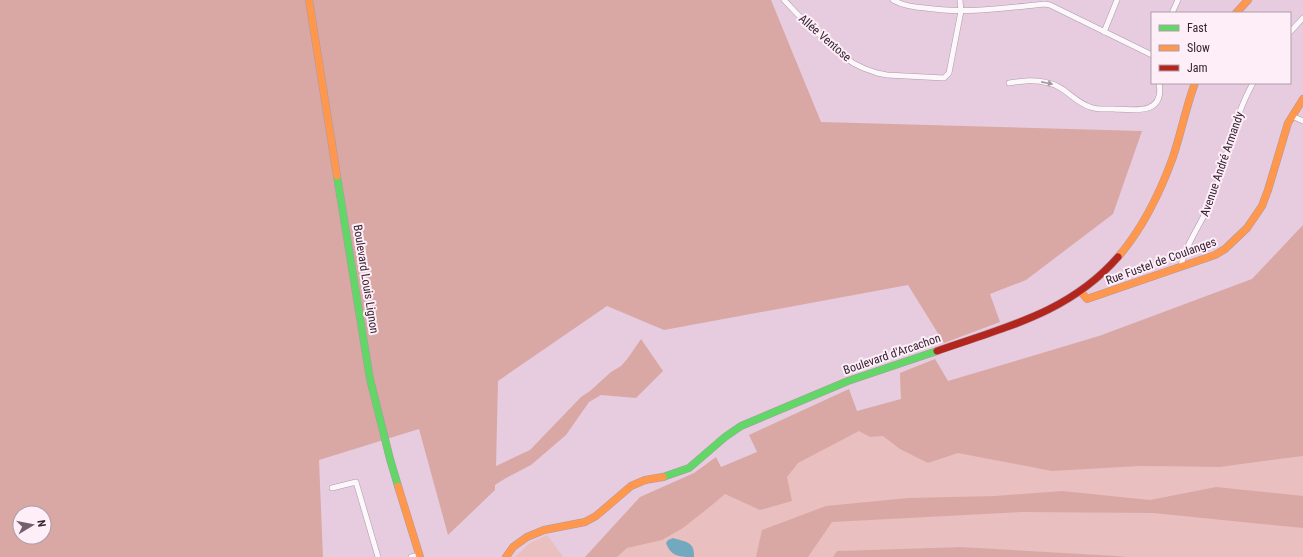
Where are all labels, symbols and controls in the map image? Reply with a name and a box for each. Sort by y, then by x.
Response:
street label: Allée Ventose [796,11,854,65]
legend [1151,12,1291,84]
text: Fast [1187,21,1208,35]
text: Slow [1187,41,1210,55]
text: Jam [1187,61,1208,75]
one-way arrow [1041,80,1053,86]
street label: Avenue André Armandy [1197,110,1247,218]
street label: Boulevard Louis Lignon [350,223,382,335]
street label: Rue Fustel de Coulanges [1104,235,1218,287]
street label: Boulevard d'Arcachon [841,331,943,377]
north arrow [12,505,52,545]
text: N [34,519,48,528]

